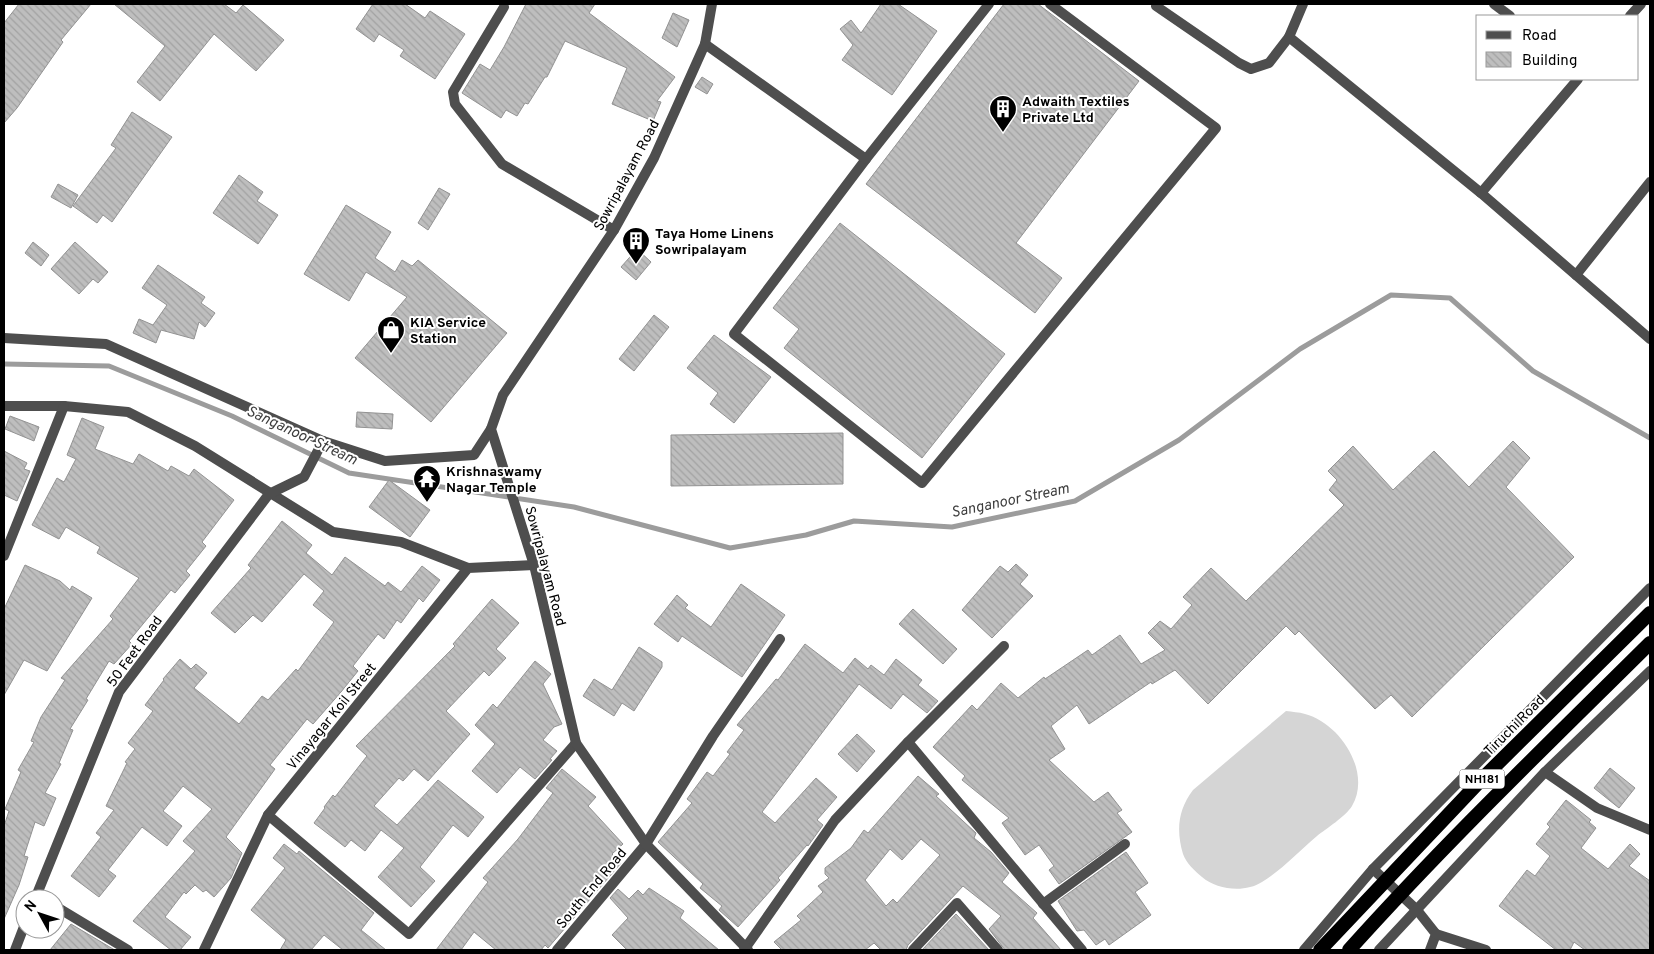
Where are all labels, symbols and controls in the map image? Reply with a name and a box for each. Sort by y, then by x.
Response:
legend [1476,15,1639,80]
text: Road [1522,27,1557,46]
text: Building [1522,52,1577,71]
building icon: Adwaith Textiles Private Ltd [988,94,1018,133]
place label: Adwaith Textiles Private Ltd [1022,94,1130,127]
street label: Sowripalayam Road [591,117,664,234]
building icon: Taya Home Linens Sowripalayam [621,226,651,265]
place label: Taya Home Linens Sowripalayam [655,226,774,259]
shop icon: KIA Service Station [376,315,406,354]
place label: KIA Service Station [410,315,486,348]
water label: Sanganoor Stream [243,402,360,471]
temple icon: Krishnaswamy Nagar Temple [412,464,442,503]
place label: Krishnaswamy Nagar Temple [446,464,542,497]
water label: Sanganoor Stream [950,480,1072,523]
street label: Sowripalayam Road [520,505,569,628]
street label: 50 Feet Road [104,613,167,691]
street label: Vinayagar Koil Street [284,660,381,774]
street label: Tiruchi Road [1481,692,1549,760]
road number: NH181 [1460,770,1504,789]
street label: South End Road [553,845,631,933]
north arrow [15,889,65,939]
text: N [21,897,41,916]

